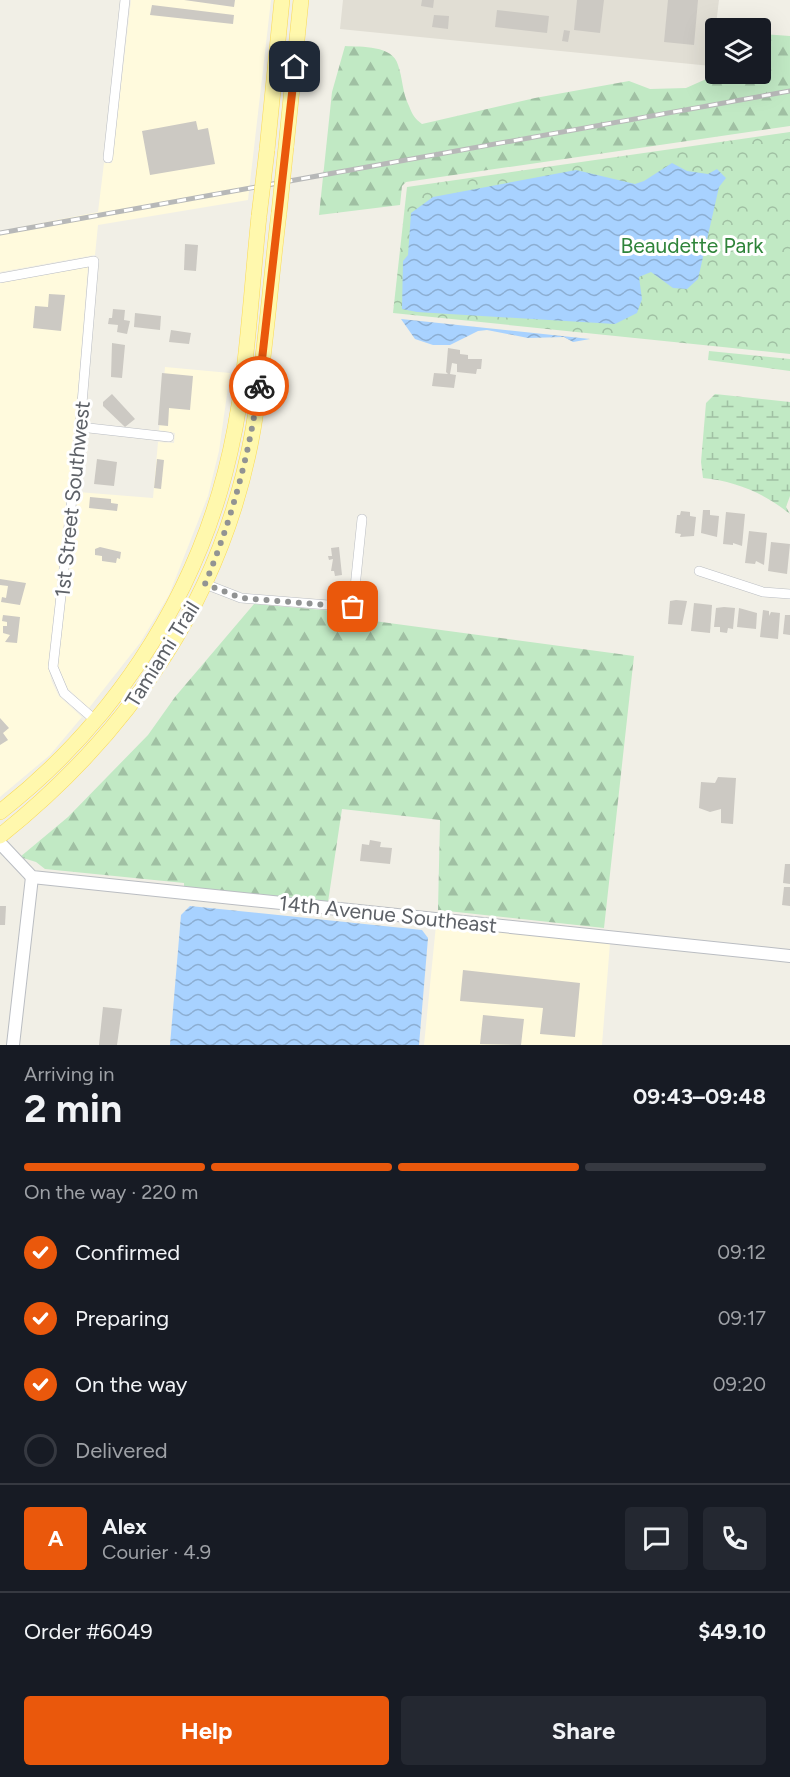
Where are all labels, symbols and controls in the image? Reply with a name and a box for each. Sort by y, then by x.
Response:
map controls [705,18,771,84]
button: layers [705,18,771,84]
pin [269,41,320,92]
icon: home [278,50,311,83]
park label: Beaudette Park [621,233,764,258]
courier [229,356,289,416]
icon: bike [243,370,276,403]
street label: 1st Street Southwest [49,400,95,598]
pin [327,581,378,632]
icon: bag [336,590,369,623]
street label: Tamiami Trail [120,596,204,712]
street label: 14th Avenue Southeast [278,890,498,938]
text: Arriving in [24,1062,114,1086]
text: 09:43–09:48 [633,1083,766,1110]
text: 2 min [24,1085,122,1132]
text: On the way · 220 m [24,1180,198,1204]
icon: check [24,1236,57,1269]
text: Confirmed [75,1239,180,1266]
text: 09:12 [717,1240,766,1264]
icon: check [24,1302,57,1335]
text: Preparing [75,1305,169,1332]
text: 09:17 [718,1306,766,1330]
icon: check [24,1368,57,1401]
text: On the way [75,1371,187,1398]
text: 09:20 [713,1372,766,1396]
text: Delivered [75,1437,168,1464]
button: chat [625,1507,688,1570]
button: phone [703,1507,766,1570]
text: Alex [102,1513,147,1540]
text: A [48,1525,63,1552]
text: Courier · 4.9 [102,1540,211,1564]
text: Order #6049 [24,1618,153,1645]
text: $49.10 [698,1618,766,1645]
button: Help [24,1696,389,1765]
button: Share [401,1696,766,1765]

